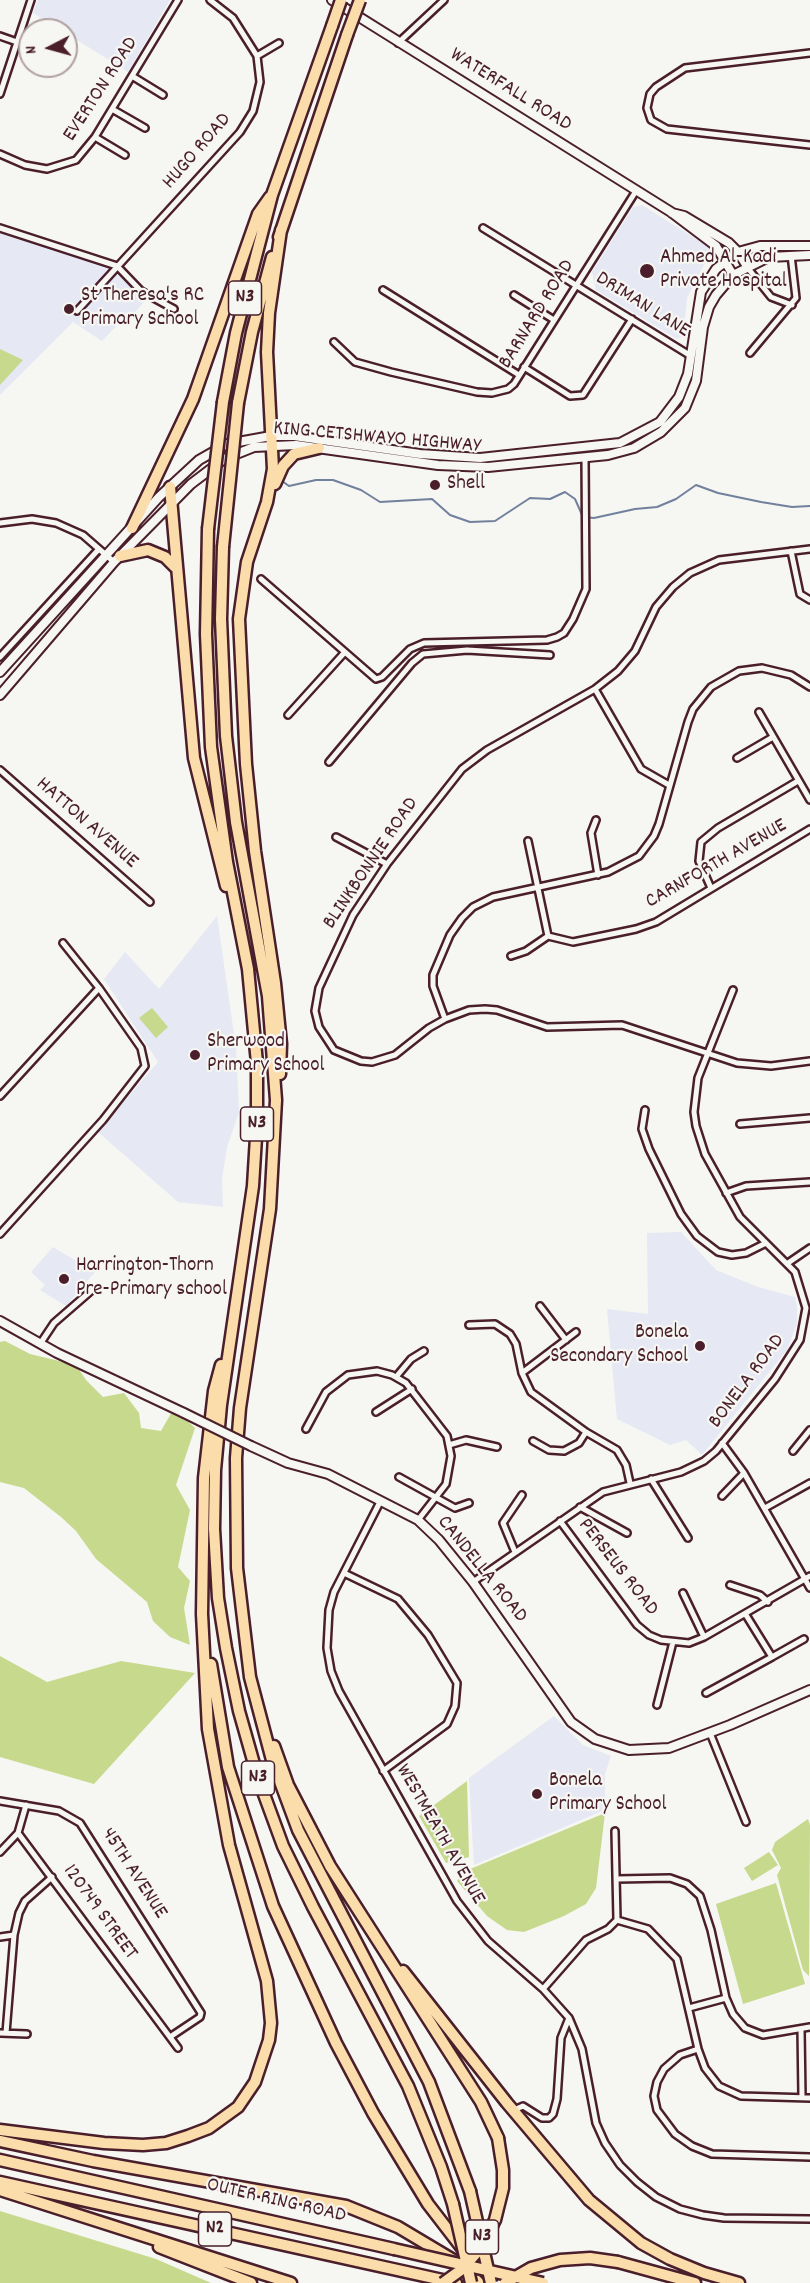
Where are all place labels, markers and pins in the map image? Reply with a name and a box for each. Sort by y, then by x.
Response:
place label: Ahmed Al-Kadi Private Hospital [660,246,787,296]
marker: Ahmed Al-Kadi Private Hospital [638,262,656,280]
place label: St Theresa's RC Primary School [81,284,204,334]
marker: St Theresa's RC Primary School [62,302,76,316]
place label: Shell [447,472,485,498]
marker: Shell [428,478,442,492]
place label: Sherwood Primary School [207,1030,325,1080]
marker: Sherwood Primary School [188,1048,202,1062]
place label: Harrington-Thorn Pre-Primary school [76,1254,227,1304]
marker: Harrington-Thorn Pre-Primary school [57,1272,71,1286]
place label: Bonela Secondary School [550,1321,688,1371]
marker: Bonela Secondary School [693,1339,707,1353]
place label: Bonela Primary School [549,1769,667,1819]
marker: Bonela Primary School [530,1787,544,1801]

